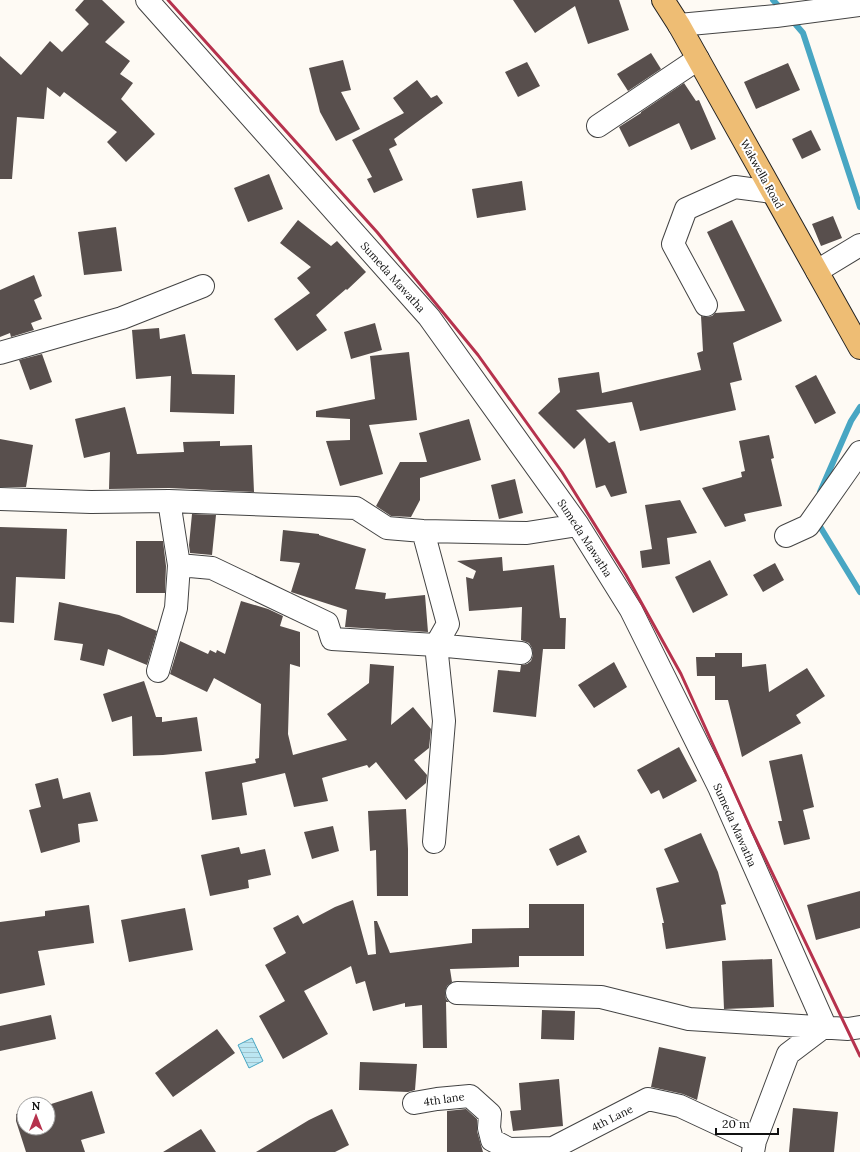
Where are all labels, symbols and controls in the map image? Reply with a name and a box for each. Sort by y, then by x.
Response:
street label: Wakwella Road [737,137,787,211]
street label: Sumeda Mawatha [358,239,429,315]
street label: Sumeda Mawatha [555,496,616,580]
street label: Sumeda Mawatha [710,781,760,869]
street label: 4th lane [423,1089,465,1109]
north arrow [16,1096,56,1136]
text: N [32,1099,41,1113]
street label: 4th Lane [589,1102,635,1134]
scale bar [716,1110,778,1136]
text: 20 m [722,1116,750,1131]

